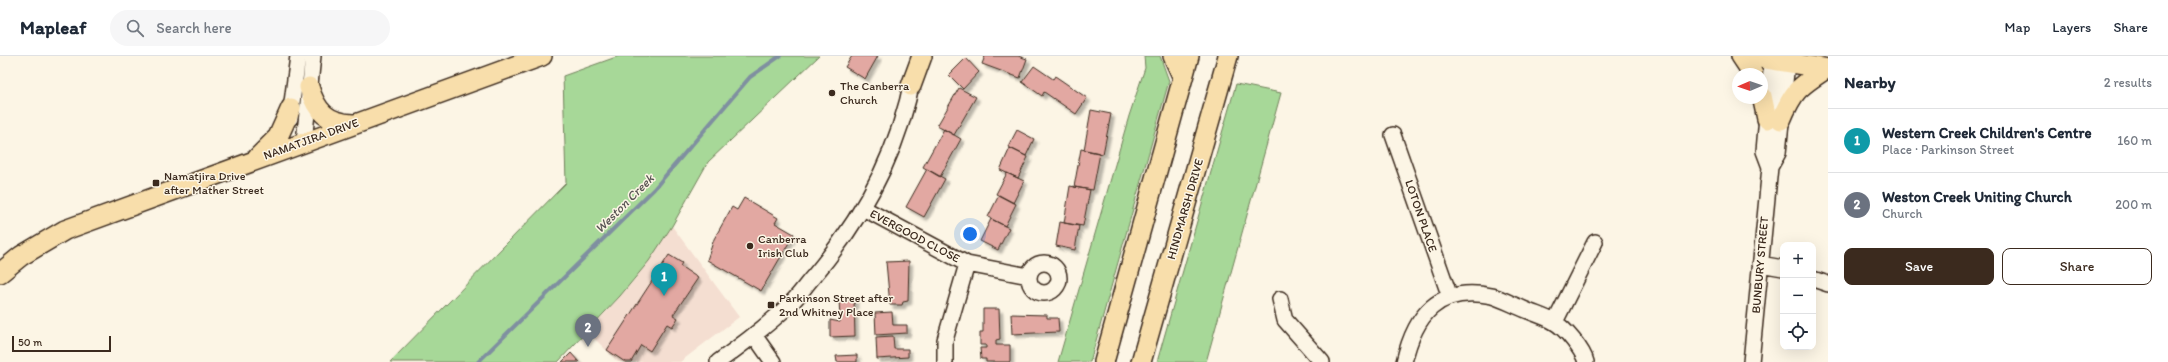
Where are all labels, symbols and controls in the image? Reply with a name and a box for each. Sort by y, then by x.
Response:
search box [110,10,390,46]
text: Mapleaf [20,16,86,39]
icon: search [124,17,146,39]
text: Search here [156,19,232,37]
text: Map [2005,19,2030,36]
text: Layers [2052,19,2091,36]
text: Share [2113,19,2148,36]
north arrow [1732,68,1768,104]
text: Nearby [1844,72,1896,92]
text: 2 results [2104,75,2152,90]
place label: The Canberra Church [840,79,910,107]
marker: The Canberra Church [827,88,837,98]
street label: NAMATJIRA DRIVE [262,115,361,163]
text: Western Creek Children's Centre [1882,124,2092,142]
text: 1 [1854,133,1860,148]
text: 160 m [2117,133,2152,148]
text: Place · Parkinson Street [1882,142,2014,157]
street label: HINDMARSH DRIVE [1164,157,1206,261]
place label: Namatjira Drive after Mather Street [164,169,264,197]
water label: Weston Creek [592,170,658,236]
marker: Namatjira Drive after Mather Street [151,178,161,188]
street label: LOTON PLACE [1402,178,1440,254]
text: Weston Creek Uniting Church [1882,188,2072,206]
text: 2 [1854,197,1860,212]
text: 200 m [2115,197,2152,212]
street label: EVERGOOD CLOSE [868,206,963,266]
text: Church [1882,206,1923,221]
street label: BUNBURY STREET [1749,216,1771,314]
your location [960,224,980,244]
place label: Canberra Irish Club [758,232,809,260]
marker: Canberra Irish Club [745,241,755,251]
map controls [1780,242,1816,350]
button: + [1780,242,1816,278]
button: Save [1844,248,1994,285]
button: Share [2002,248,2152,285]
pin: 1 [651,263,677,296]
button: − [1780,278,1816,314]
place label: Parkinson Street after 2nd Whitney Place [779,291,893,319]
marker: Parkinson Street after 2nd Whitney Place [766,300,776,310]
pin: 2 [575,314,601,347]
button: locate [1780,314,1816,350]
scale bar [12,334,111,353]
text: 50 m [18,336,42,349]

